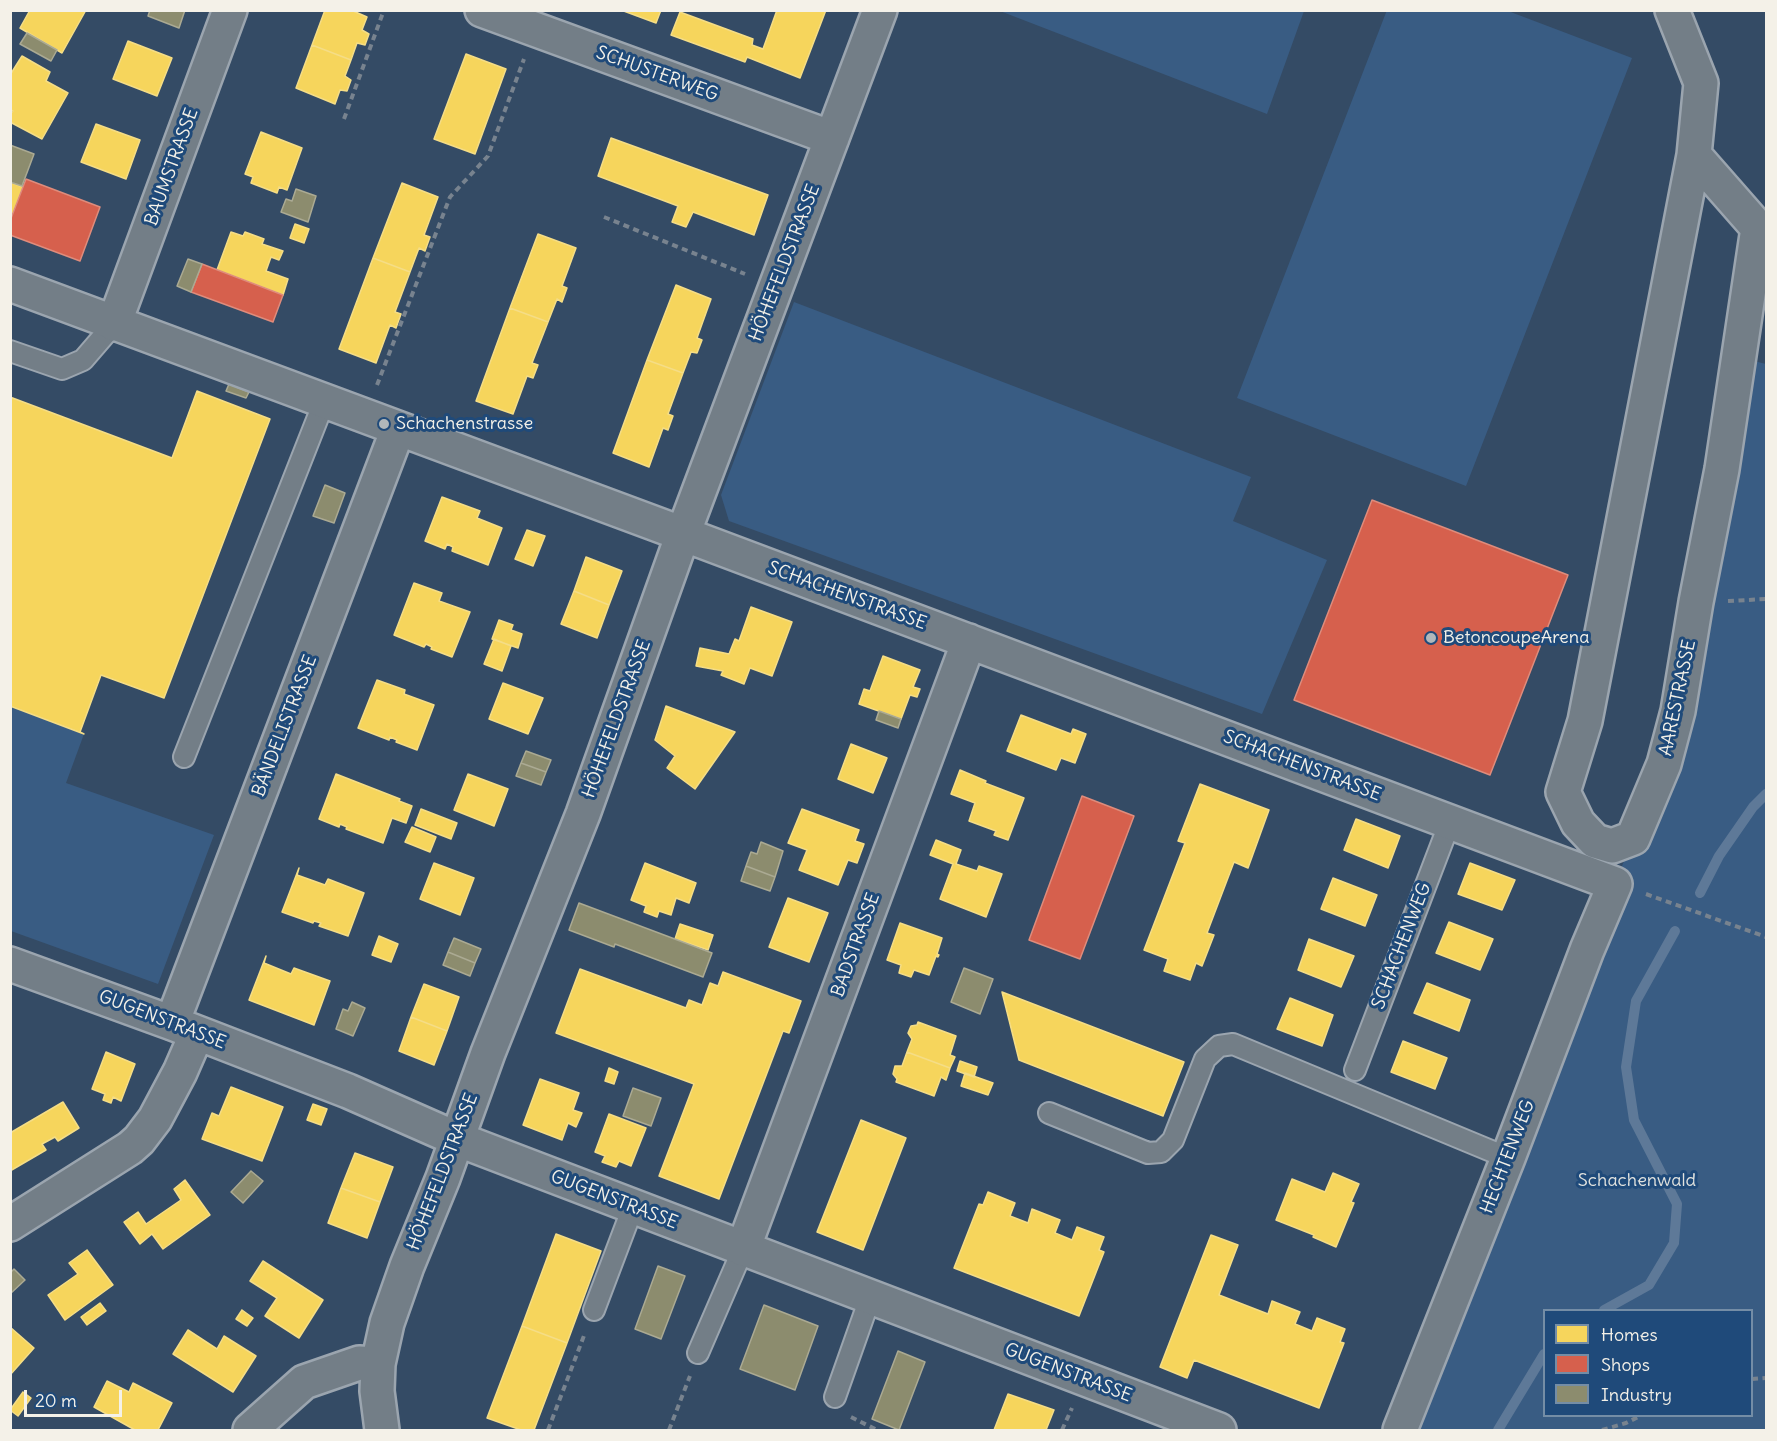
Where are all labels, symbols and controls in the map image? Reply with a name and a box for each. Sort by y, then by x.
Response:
street label: SCHUSTERWEG [593,42,721,106]
street label: BAUMSTRASSE [141,105,203,229]
street label: HÖHEFELDSTRASSE [745,181,825,345]
place label: Schachenstrasse [396,413,533,435]
marker: Schachenstrasse [377,417,391,431]
street label: SCHACHENSTRASSE [765,557,929,635]
place label: BetoncoupeArena [1443,627,1589,649]
marker: BetoncoupeArena [1424,631,1438,645]
street label: HÖHEFELDSTRASSE [578,637,656,801]
street label: AARESTRASSE [1655,638,1701,758]
street label: BÄNDELISTRASSE [248,652,322,800]
street label: SCHACHENSTRASSE [1220,726,1384,806]
street label: SCHACHENWEG [1368,880,1436,1012]
street label: BADSTRASSE [827,890,885,1000]
street label: GUGENSTRASSE [95,986,229,1054]
street label: HÖHEFELDSTRASSE [403,1090,483,1254]
street label: HECHTENWEG [1476,1097,1540,1217]
street label: GUGENSTRASSE [547,1166,681,1234]
park label: Schachenwald [1578,1170,1696,1192]
legend [1543,1309,1753,1417]
text: Homes [1601,1323,1658,1346]
street label: GUGENSTRASSE [1001,1339,1135,1407]
text: Shops [1601,1353,1650,1376]
scale bar [27,1378,124,1416]
text: Industry [1601,1383,1672,1406]
text: 20 m [35,1389,77,1412]

